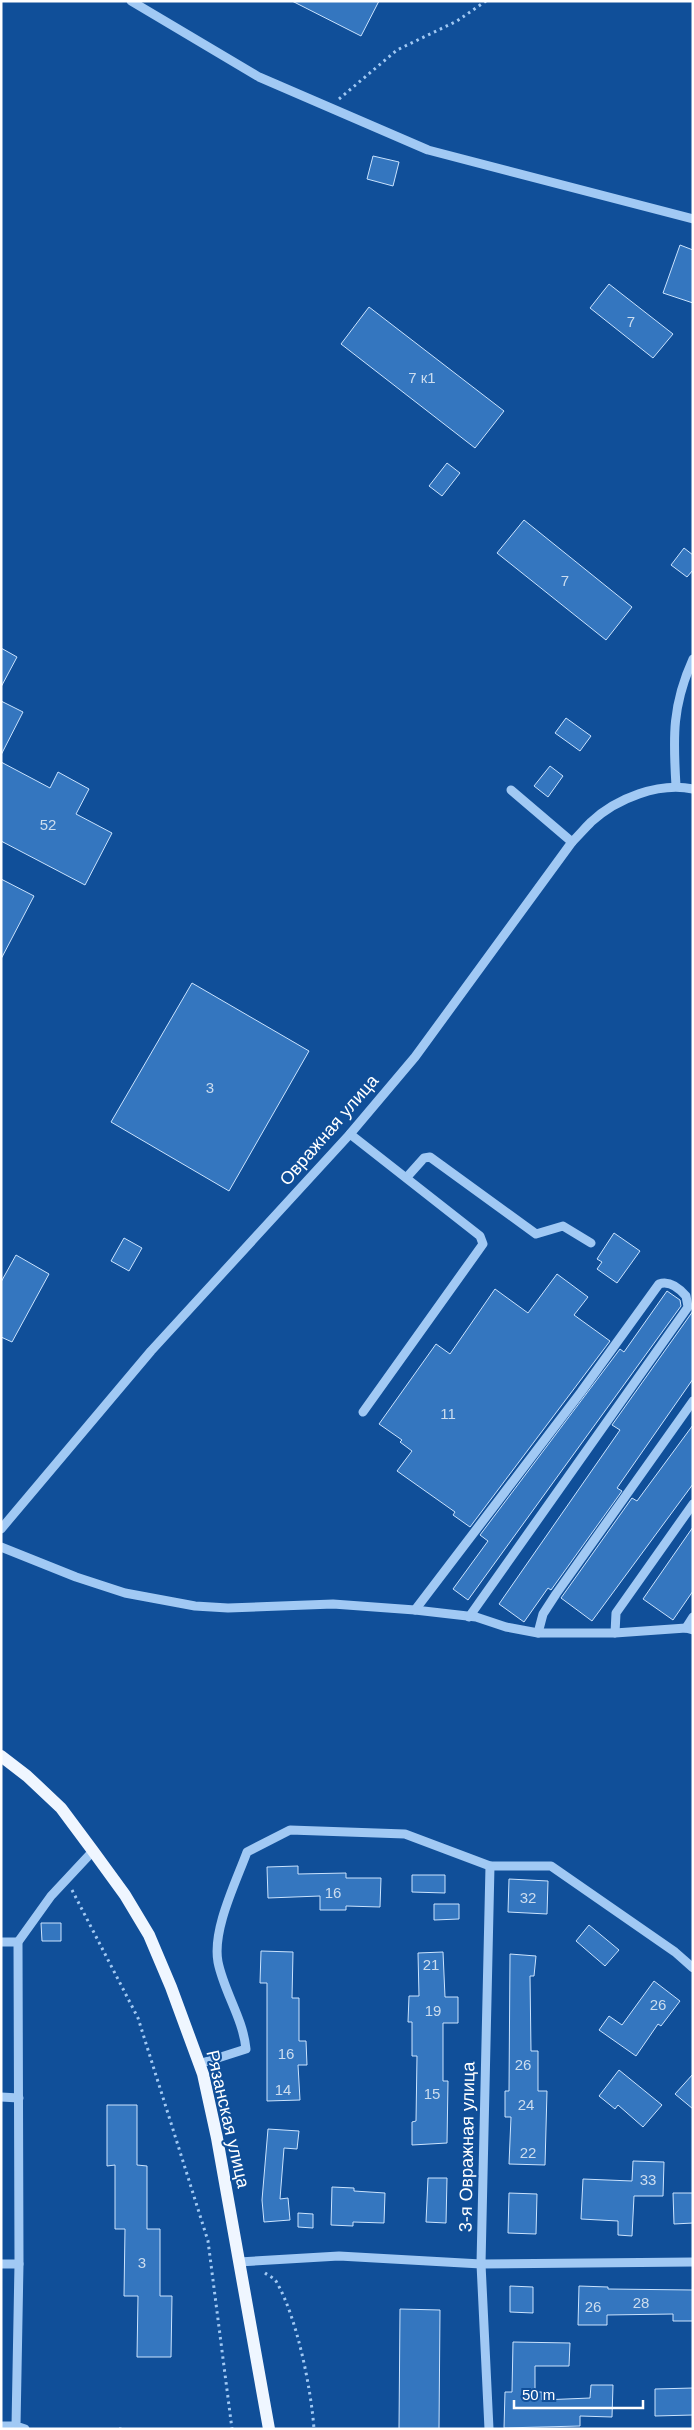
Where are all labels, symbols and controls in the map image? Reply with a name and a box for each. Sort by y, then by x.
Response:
house number: 7 [627,313,635,330]
house number: 7 к1 [408,369,436,386]
house number: 7 [561,572,569,589]
house number: 52 [40,816,56,833]
street label: Овражная улица [276,1070,383,1189]
house number: 3 [206,1079,214,1096]
house number: 11 [440,1405,456,1422]
house number: 16 [325,1884,341,1901]
house number: 32 [520,1889,536,1906]
house number: 21 [423,1956,439,1973]
house number: 26 [650,1996,666,2013]
house number: 19 [425,2002,441,2019]
house number: 16 [278,2045,294,2062]
street label: Рязанская улица [202,2048,254,2191]
house number: 26 [515,2056,531,2073]
street label: 3-я Овражная улица [456,2061,479,2232]
house number: 14 [275,2081,291,2098]
house number: 15 [424,2085,440,2102]
house number: 24 [518,2096,534,2113]
house number: 22 [520,2144,536,2161]
house number: 33 [640,2171,656,2188]
house number: 3 [138,2254,146,2271]
house number: 28 [633,2294,649,2311]
house number: 26 [585,2298,601,2315]
scale bar [514,2378,643,2410]
text: 50 m [522,2386,555,2403]

